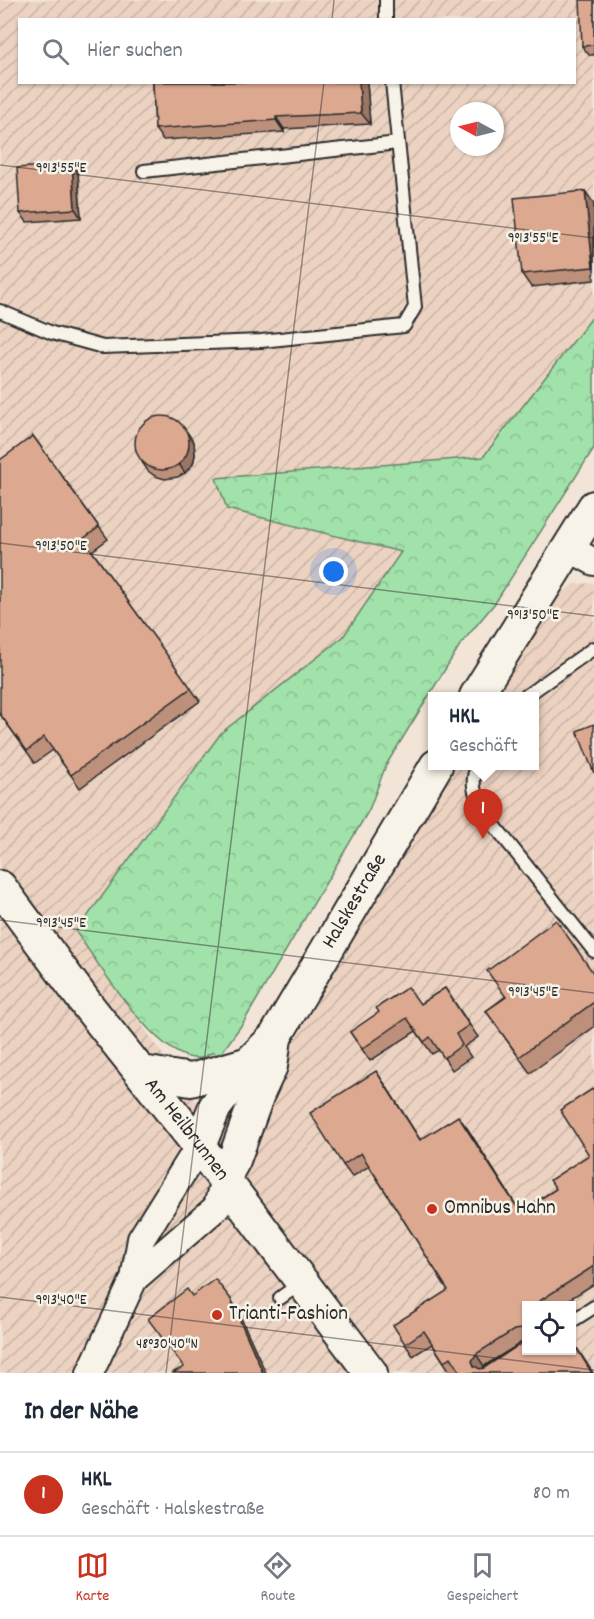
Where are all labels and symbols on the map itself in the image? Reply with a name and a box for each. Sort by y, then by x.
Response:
north arrow [450,102,504,156]
text: 9°13'55"E [36,158,86,180]
text: 9°13'55"E [508,228,558,250]
text: 9°13'50"E [35,536,87,558]
your location [319,557,348,586]
text: 9°13'50"E [507,605,559,627]
pin: 1 [464,790,502,839]
street label: Halskestraße [316,848,395,955]
text: 9°13'45"E [36,913,86,935]
text: 9°13'45"E [508,982,558,1004]
street label: Am Heilbrunnen [136,1072,236,1188]
place label: Omnibus Hahn [444,1194,556,1224]
marker: Omnibus Hahn [425,1202,439,1216]
text: 9°13'40"E [35,1290,87,1312]
place label: Trianti-Fashion [229,1300,348,1330]
marker: Trianti-Fashion [210,1308,224,1322]
text: 48°30'40"N [136,1334,198,1356]

